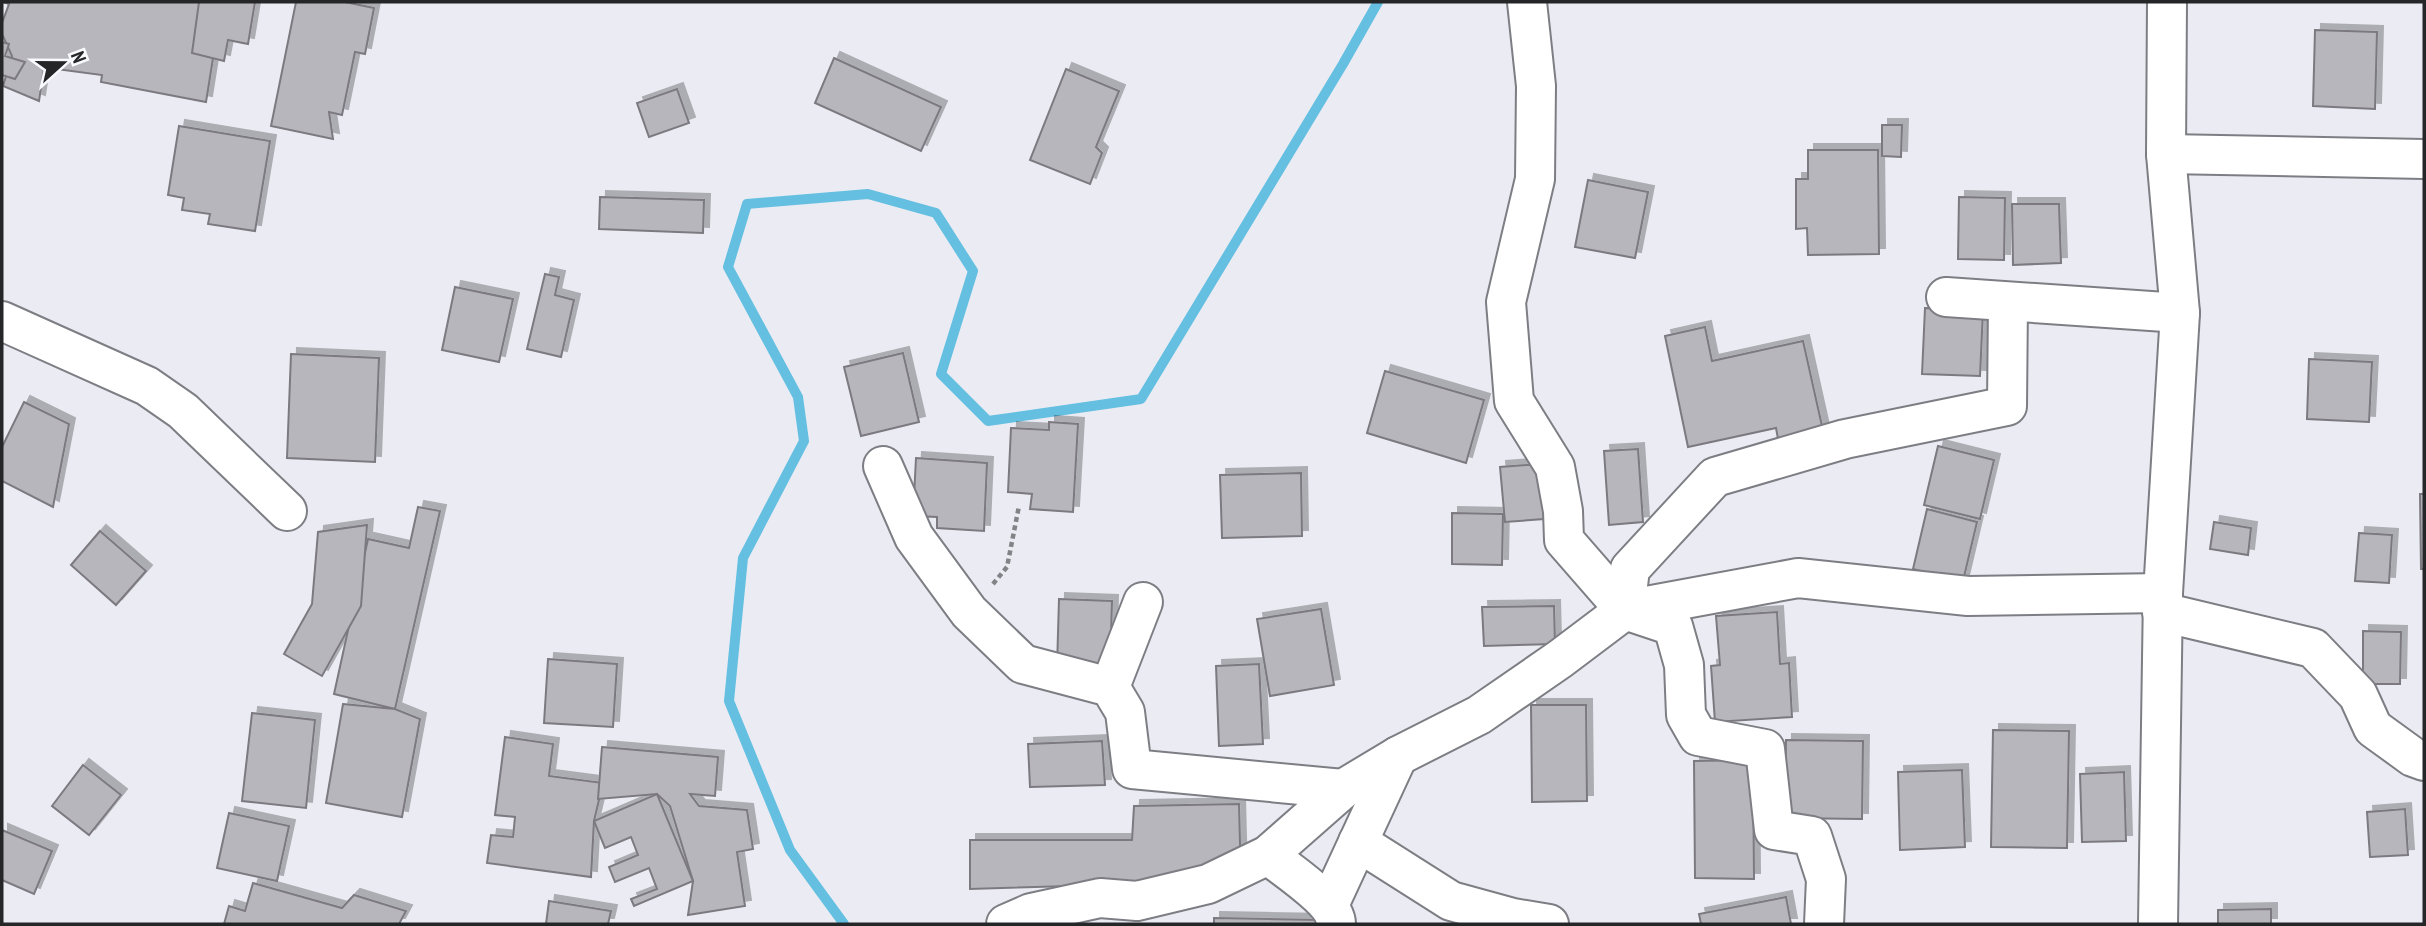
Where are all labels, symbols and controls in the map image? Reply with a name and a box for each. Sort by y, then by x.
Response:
north arrow [28,28,98,98]
text: N [66,48,92,66]

